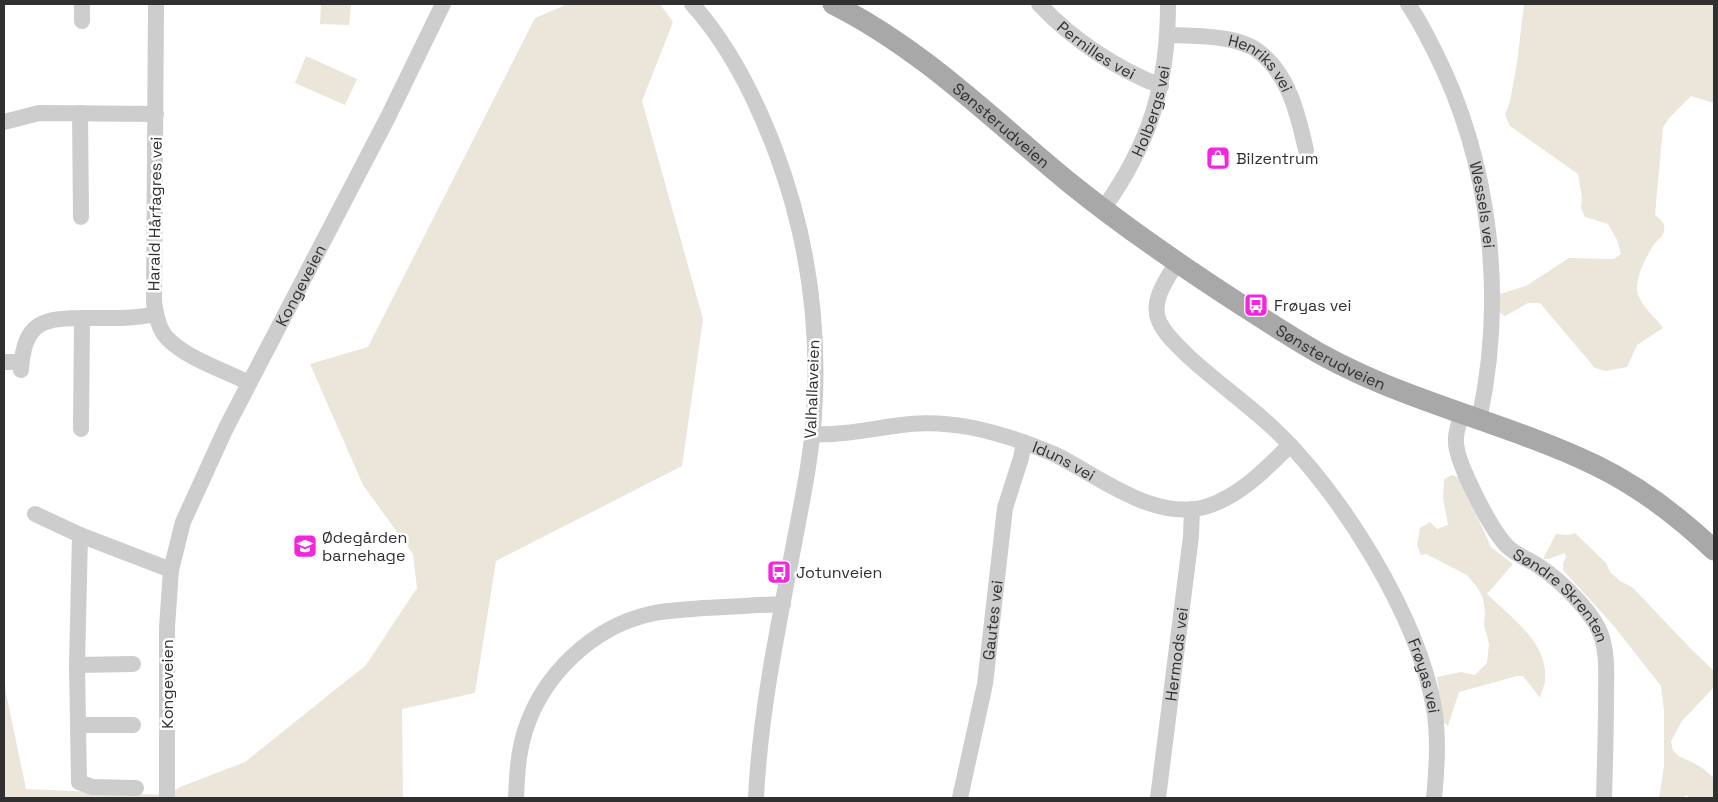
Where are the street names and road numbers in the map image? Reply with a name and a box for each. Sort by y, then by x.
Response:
street label: Pernilles vei [1053,16,1139,84]
street label: Henriks vei [1226,29,1298,95]
street label: Holbergs vei [1126,64,1174,160]
street label: Sønsterudveien [948,78,1054,173]
street label: Harald Hårfagres vei [143,137,167,291]
street label: Wessels vei [1465,159,1500,249]
street label: Kongeveien [270,241,330,330]
street label: Sønsterudveien [1272,319,1389,394]
street label: Valhallaveien [800,339,824,439]
street label: Iduns vei [1030,436,1099,485]
street label: Søndre Skrenten [1509,543,1613,645]
street label: Gautes vei [977,579,1007,661]
street label: Hermods vei [1160,606,1192,702]
street label: Frøyas vei [1404,635,1445,715]
street label: Kongeveien [157,639,178,729]

